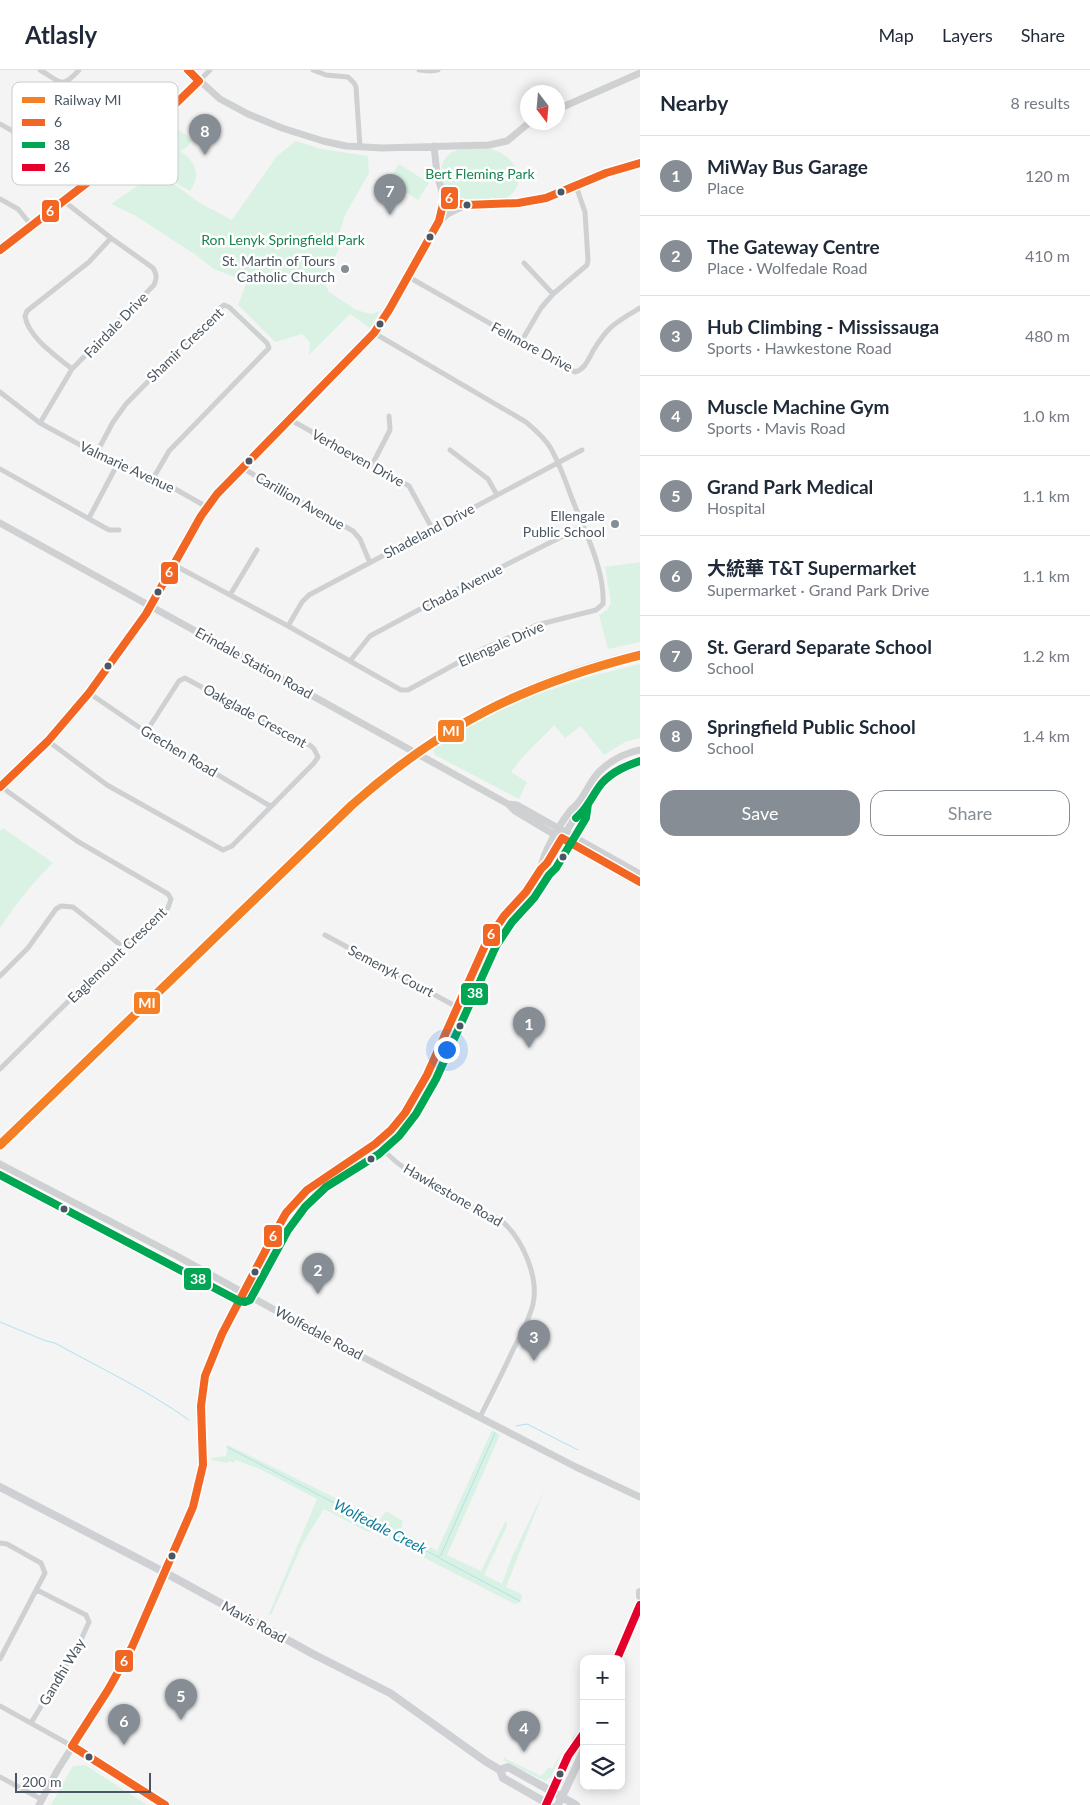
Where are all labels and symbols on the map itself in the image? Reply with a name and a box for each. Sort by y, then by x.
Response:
legend [12,82,178,185]
north arrow [520,85,565,130]
text: Railway MI [54,91,121,108]
text: 6 [54,113,62,130]
pin: 8 [189,114,221,155]
text: 38 [54,136,70,153]
text: 26 [54,158,70,175]
park label: Bert Fleming Park [425,165,536,182]
pin: 7 [374,174,406,215]
line badge: 6 [440,186,459,210]
unlabelled marker [556,187,566,197]
text: 6 [445,189,453,206]
line badge: 6 [41,199,60,223]
unlabelled marker [462,200,472,210]
text: 6 [46,202,54,219]
park label: Ron Lenyk Springfield Park [201,231,366,248]
unlabelled marker [425,232,435,242]
place label: St. Martin of Tours Catholic Church [222,252,335,285]
marker: St. Martin of Tours Catholic Church [339,263,351,275]
street label: Fairdale Drive [80,288,151,361]
street label: Shamir Crescent [143,304,226,385]
street label: Fellmore Drive [489,318,576,375]
unlabelled marker [375,319,385,329]
street label: Verhoeven Drive [309,425,407,490]
street label: Valmarie Avenue [77,437,177,496]
unlabelled marker [244,456,254,466]
street label: Carillion Avenue [253,468,348,533]
street label: Shadeland Drive [380,499,477,562]
place label: Ellengale Public School [523,507,605,540]
marker: Ellengale Public School [609,518,621,530]
street label: Chada Avenue [419,560,505,615]
line badge: 6 [160,561,179,585]
text: 6 [165,563,173,580]
unlabelled marker [153,587,163,597]
street label: Ellengale Drive [455,617,546,670]
street label: Erindale Station Road [193,623,316,702]
unlabelled marker [103,661,113,671]
street label: Oakglade Crescent [201,680,310,751]
line badge: MI [437,719,465,743]
street label: Grechen Road [138,721,221,780]
text: MI [442,722,460,739]
unlabelled marker [558,852,568,862]
street label: Eaglemount Crescent [64,903,170,1006]
line badge: 6 [482,923,501,947]
text: 6 [487,925,495,942]
street label: Semenyk Court [346,941,437,1000]
line badge: 38 [460,982,489,1006]
text: 38 [467,984,483,1001]
line badge: MI [133,991,161,1015]
text: MI [138,994,156,1011]
pin: 1 [513,1007,545,1048]
unlabelled marker [455,1021,465,1031]
your location [434,1037,460,1063]
unlabelled marker [366,1154,376,1164]
street label: Hawkestone Road [401,1159,506,1230]
unlabelled marker [59,1204,69,1214]
line badge: 6 [263,1224,283,1248]
text: 6 [269,1227,277,1244]
pin: 2 [302,1253,334,1294]
line badge: 38 [183,1267,212,1291]
unlabelled marker [250,1267,260,1277]
text: 38 [190,1270,206,1287]
street label: Wolfedale Road [272,1302,366,1363]
pin: 3 [518,1320,550,1361]
water label: Wolfedale Creek [331,1495,431,1558]
unlabelled marker [167,1551,177,1561]
street label: Mavis Road [219,1597,289,1646]
street label: Gandhi Way [35,1635,89,1708]
line badge: 6 [114,1649,134,1673]
text: 6 [120,1652,128,1669]
pin: 5 [165,1679,197,1720]
pin: 6 [108,1704,140,1745]
pin: 4 [508,1711,540,1752]
unlabelled marker [84,1752,94,1762]
unlabelled marker [555,1769,565,1779]
scale bar [15,1770,151,1793]

